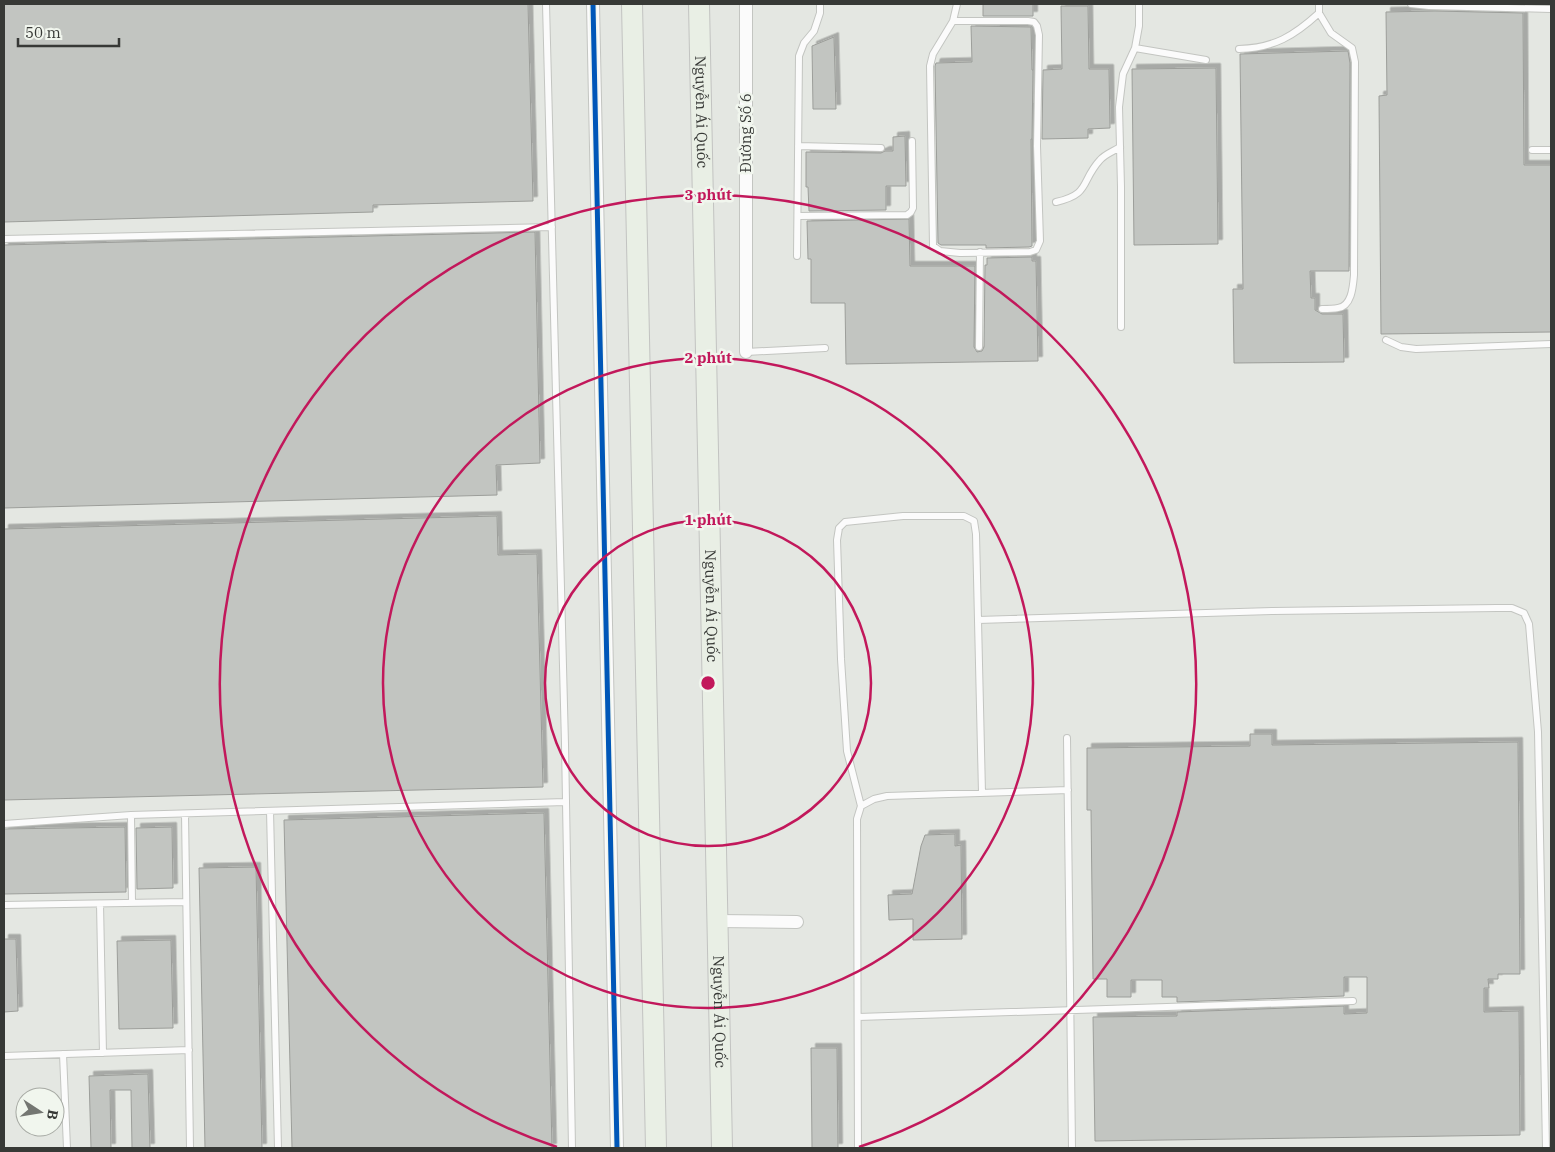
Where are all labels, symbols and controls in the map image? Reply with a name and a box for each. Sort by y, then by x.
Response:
scale bar [18,15,119,47]
text: 50 m [25,23,61,42]
street label: Nguyễn Ái Quốc [691,55,712,169]
street label: Đường Số 6 [736,93,755,173]
text: 3 phút [684,185,732,204]
text: 2 phút [684,348,732,367]
text: 1 phút [684,510,732,529]
street label: Nguyễn Ái Quốc [701,549,722,663]
centre of rings [699,674,717,692]
street label: Nguyễn Ái Quốc [709,955,730,1069]
north arrow [15,1087,65,1137]
text: B [43,1108,63,1122]

